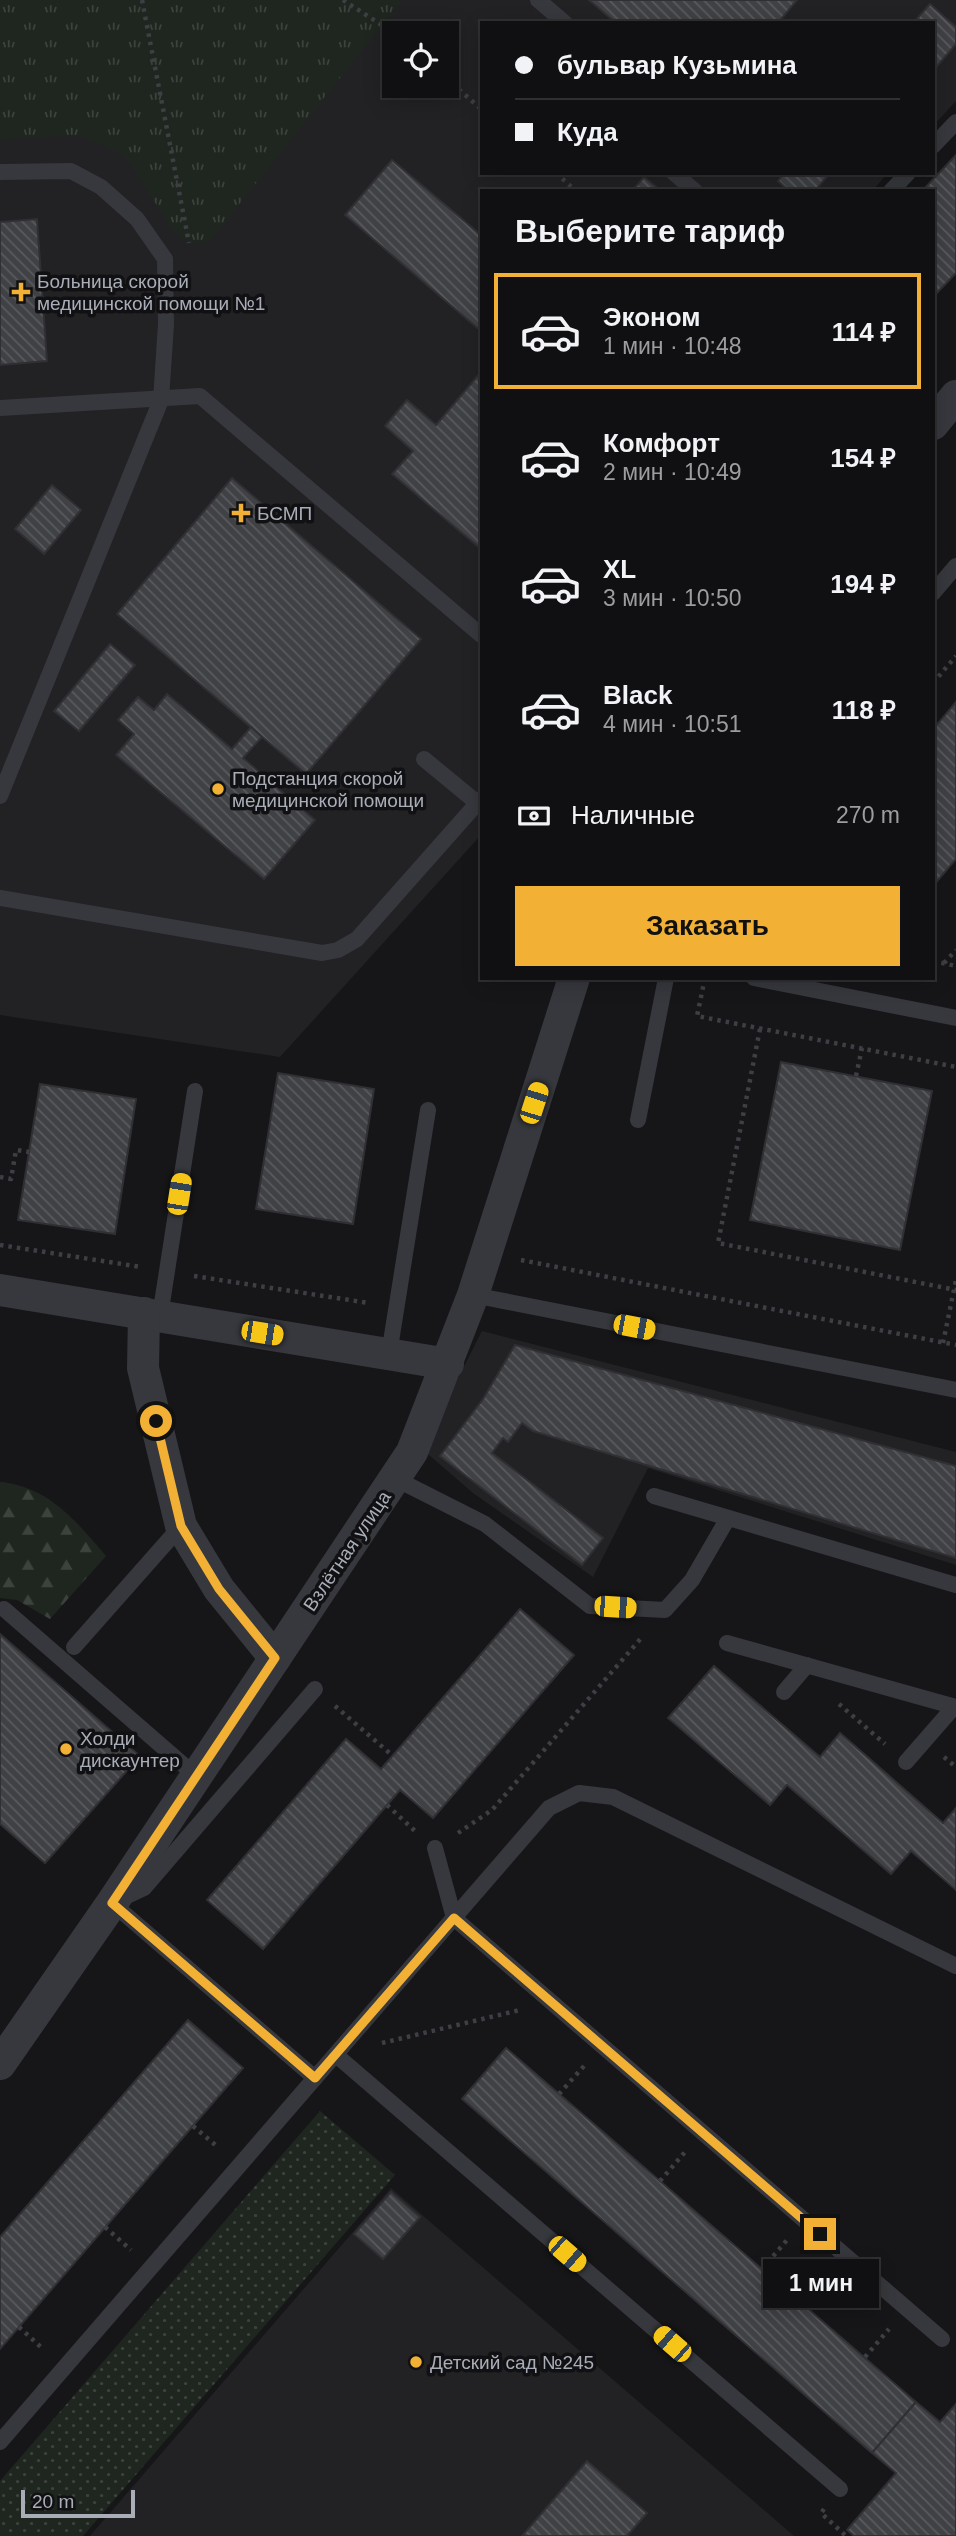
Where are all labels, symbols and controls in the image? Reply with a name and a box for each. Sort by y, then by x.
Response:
map controls [382,21,459,98]
button: locate [382,21,459,98]
text: бульвар Кузьмина [557,50,797,80]
text: Куда [557,117,618,147]
text: Выберите тариф [515,213,785,249]
place label: Больница скорой медицинской помощи №1 [37,271,265,314]
marker: Больница скорой медицинской помощи №1 [11,282,31,302]
icon: car [519,300,582,363]
text: Эконом [603,302,701,332]
text: 114 ₽ [832,317,896,347]
text: 1 мин · 10:48 [603,333,742,359]
icon: car [519,426,582,489]
text: Комфорт [603,428,720,458]
text: 154 ₽ [830,443,896,473]
text: 2 мин · 10:49 [603,459,742,485]
marker: БСМП [231,503,251,523]
place label: БСМП [257,503,312,524]
icon: car [519,552,582,615]
text: XL [603,554,636,584]
text: 194 ₽ [830,569,896,599]
text: 3 мин · 10:50 [603,585,742,611]
icon: car [519,678,582,741]
text: Black [603,680,672,710]
text: 118 ₽ [832,695,896,725]
text: 4 мин · 10:51 [603,711,742,737]
place label: Подстанция скорой медицинской помощи [232,768,424,811]
marker: Подстанция скорой медицинской помощи [210,781,226,797]
icon: cash [515,797,553,835]
text: Наличные [571,800,695,830]
text: 270 m [836,802,900,828]
button: Заказать [515,886,900,966]
car [518,1080,551,1126]
car [166,1172,193,1216]
car [612,1313,657,1341]
car [240,1319,285,1347]
route start [140,1405,172,1437]
street label: Взлётная улица [299,1487,395,1615]
car [594,1595,637,1619]
place label: Холди дискаунтер [80,1728,180,1771]
marker: Холди дискаунтер [58,1741,74,1757]
route end [804,2218,836,2250]
car [545,2232,590,2276]
callout: 1 мин [762,2258,878,2308]
text: 1 мин [789,2270,853,2296]
car [650,2322,695,2366]
place label: Детский сад №245 [430,2352,594,2373]
marker: Детский сад №245 [408,2354,424,2370]
scale bar [21,2487,135,2519]
text: 20 m [32,2491,74,2512]

